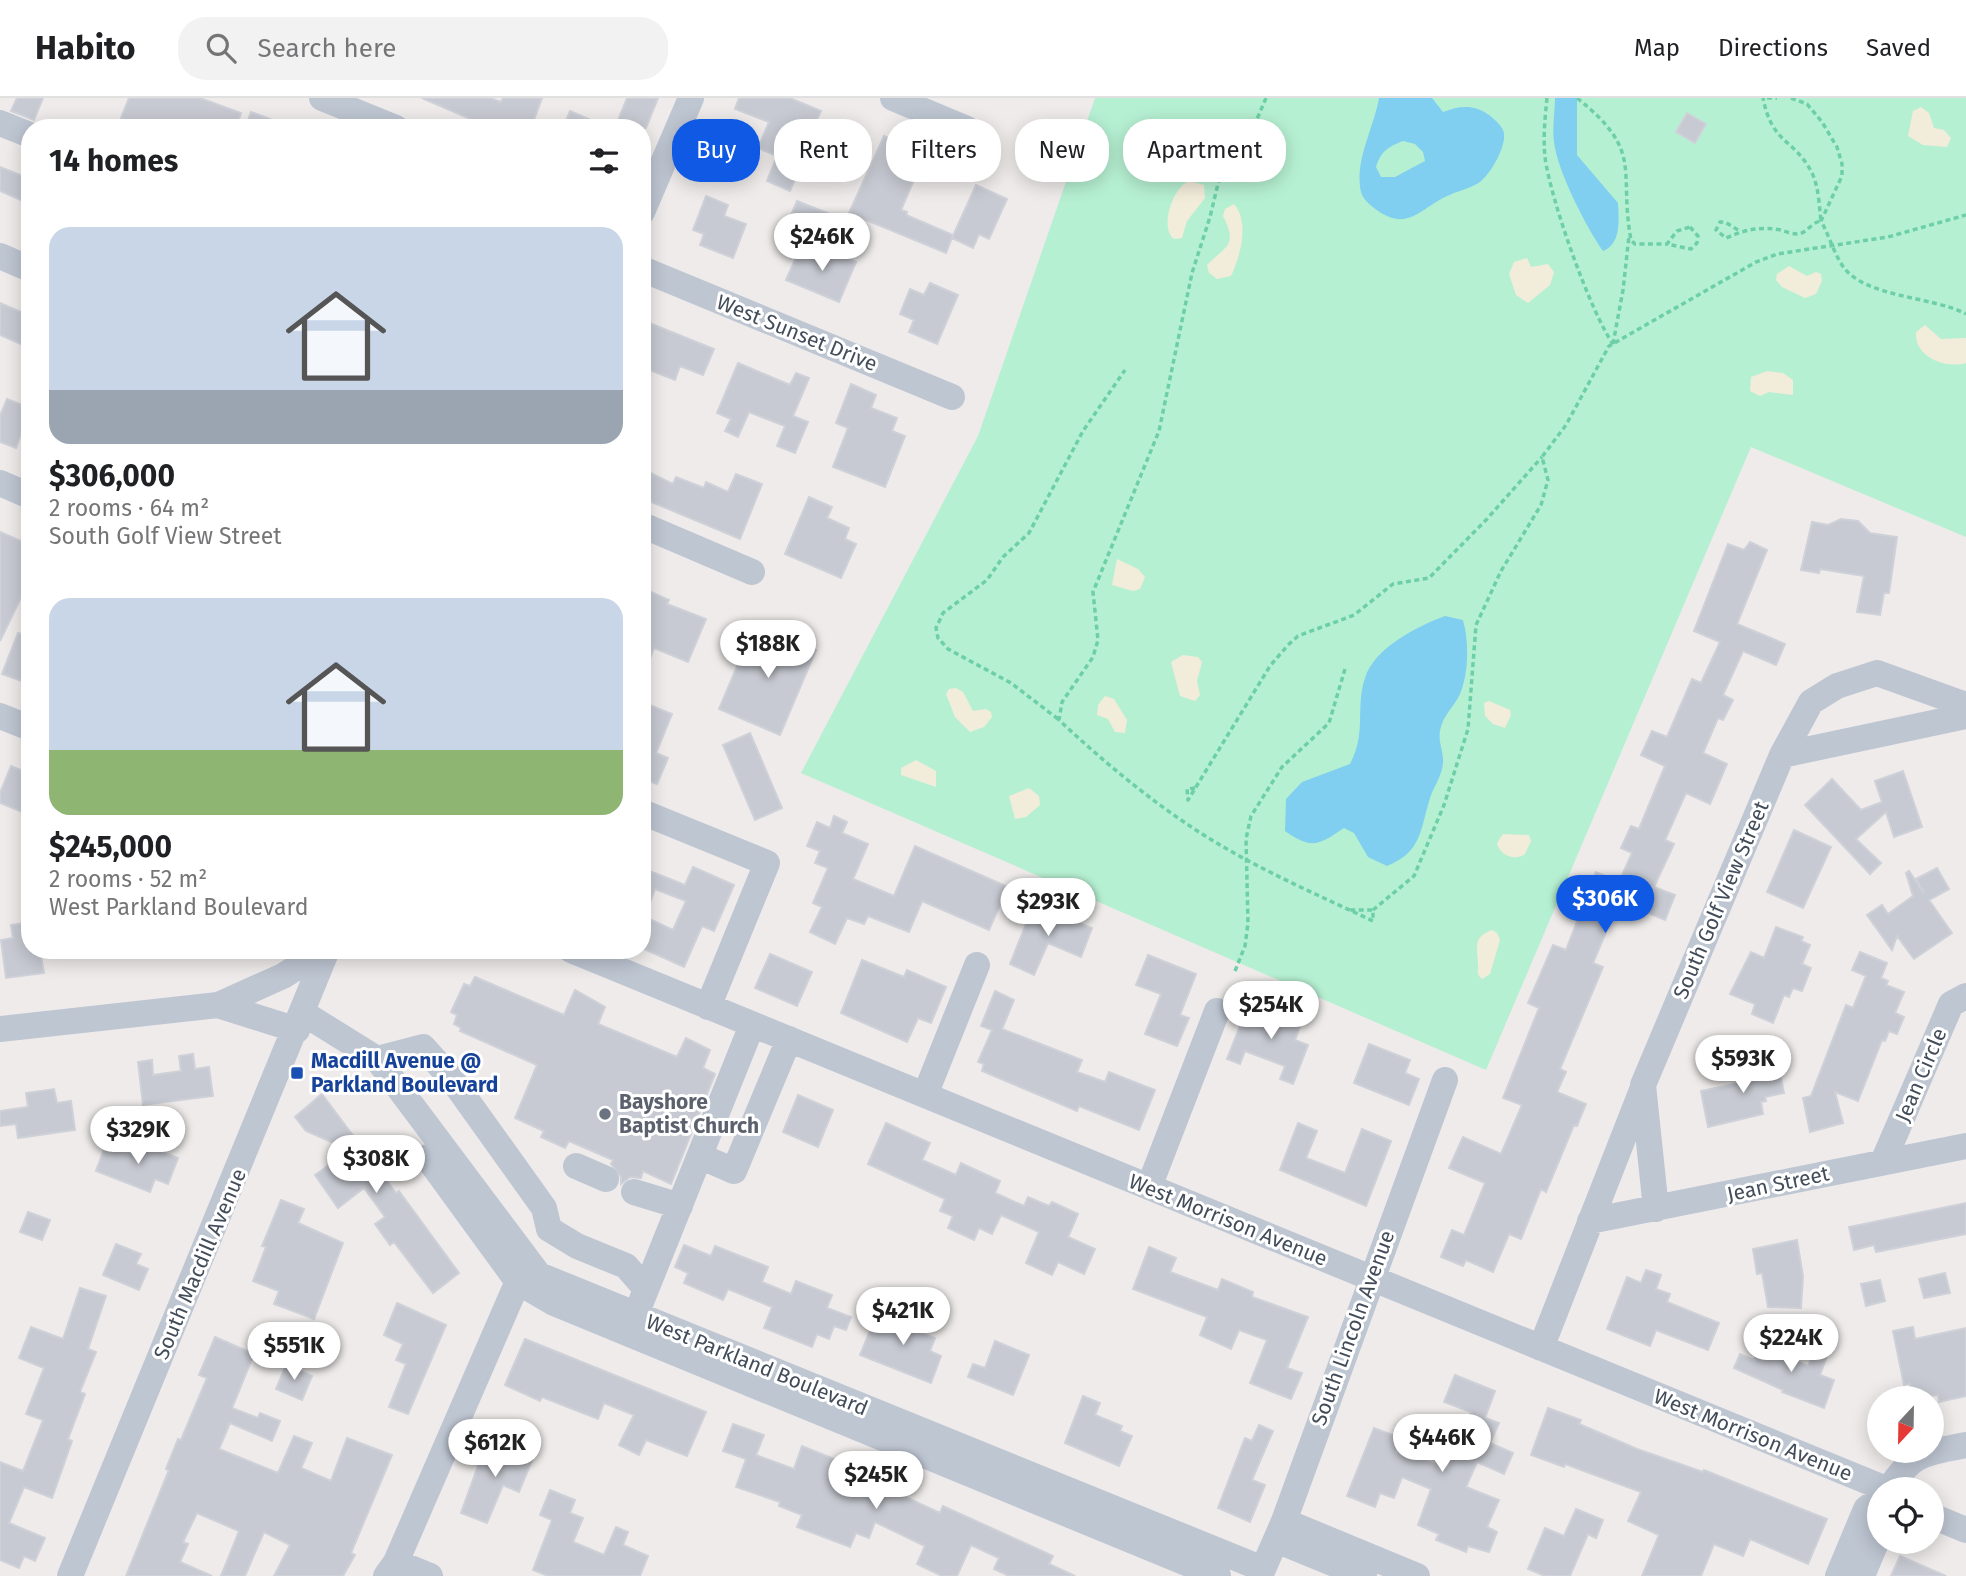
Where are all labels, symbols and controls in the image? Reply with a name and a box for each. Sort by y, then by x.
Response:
search box [178,17,668,80]
text: Habito [35,28,136,68]
icon: search [202,29,240,67]
text: Search here [258,33,396,64]
text: Map [1634,34,1680,62]
text: Directions [1718,34,1828,62]
text: Saved [1866,34,1931,62]
chip: Buy [672,119,760,182]
chip: Rent [774,119,872,182]
chip: Filters [886,119,1001,182]
chip: New [1015,119,1109,182]
chip: Apartment [1123,119,1286,182]
icon: filters [585,142,623,180]
text: 14 homes [49,143,178,179]
pin: $246K [773,214,871,273]
text: $246K [790,222,854,250]
icon: home [273,273,399,399]
street label: West Sunset Drive [713,289,881,377]
text: $306,000 [49,458,175,494]
text: 2 rooms · 64 m² [49,494,209,522]
text: South Golf View Street [49,522,282,550]
pin: $188K [719,620,817,680]
text: $188K [736,629,800,657]
icon: home [273,644,399,770]
street label: South Golf View Street [1668,797,1775,1003]
text: $245,000 [49,829,172,865]
text: 2 rooms · 52 m² [49,865,207,893]
pin: $306K [1556,876,1654,935]
pin: $293K [999,878,1097,938]
text: $306K [1572,884,1638,912]
text: $293K [1017,887,1080,915]
text: West Parkland Boulevard [49,893,308,921]
pin: $254K [1222,982,1320,1041]
text: $254K [1239,990,1303,1018]
street label: Jean Circle [1890,1024,1952,1126]
pin: $593K [1694,1035,1792,1095]
text: $593K [1711,1044,1775,1072]
place label: Macdill Avenue @ Parkland Boulevard [311,1048,498,1098]
marker: Macdill Avenue @ Parkland Boulevard [289,1065,305,1081]
place label: Bayshore Baptist Church [619,1089,759,1139]
marker: Bayshore Baptist Church [597,1106,613,1122]
pin: $329K [89,1107,187,1166]
text: $329K [106,1115,170,1143]
pin: $308K [327,1136,425,1195]
text: $308K [343,1144,409,1172]
street label: Jean Street [1724,1160,1832,1208]
street label: South Macdill Avenue [148,1165,252,1363]
street label: West Morrison Avenue [1125,1168,1331,1272]
street label: South Lincoln Avenue [1306,1227,1400,1429]
pin: $421K [854,1288,952,1347]
text: $421K [872,1296,934,1324]
street label: West Parkland Boulevard [642,1309,872,1421]
pin: $224K [1742,1314,1840,1374]
pin: $551K [245,1322,343,1382]
text: $224K [1759,1323,1823,1351]
text: $551K [263,1331,325,1359]
street label: West Morrison Avenue [1650,1383,1856,1487]
north arrow [1867,1386,1944,1463]
map controls [1867,1386,1944,1554]
pin: $446K [1393,1414,1491,1474]
pin: $612K [446,1420,544,1479]
text: $446K [1409,1423,1475,1451]
text: $612K [464,1428,526,1456]
pin: $245K [827,1452,925,1511]
text: $245K [844,1460,908,1488]
button: locate [1867,1477,1944,1554]

